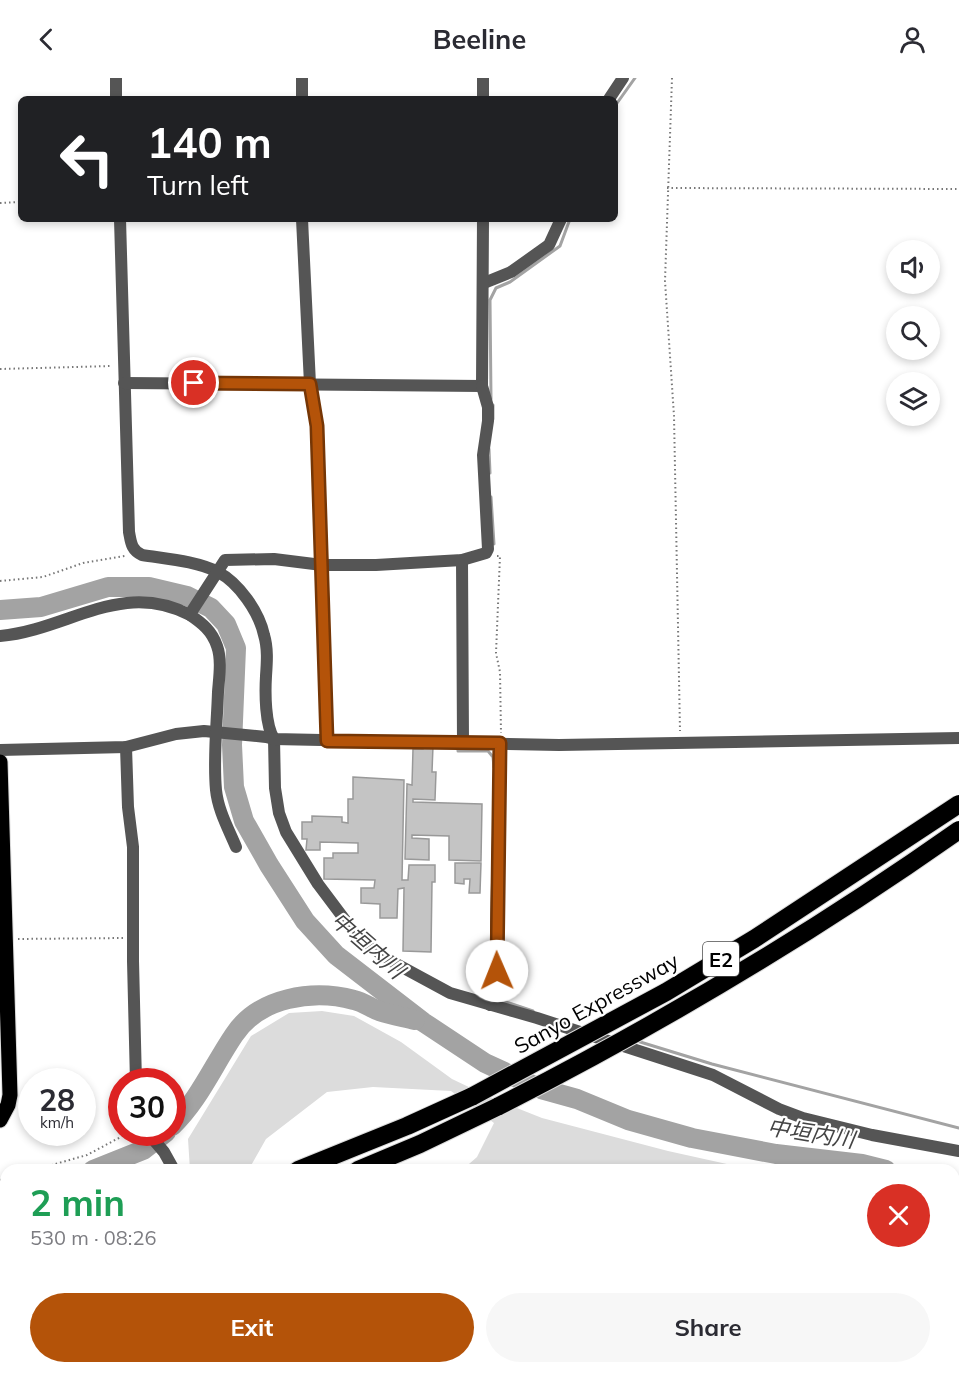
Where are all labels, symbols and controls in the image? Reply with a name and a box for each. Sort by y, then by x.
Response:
text: Beeline [433,22,526,56]
icon: back [30,23,63,56]
icon: person [896,23,929,56]
text: 140 m [147,116,272,169]
icon: left [48,120,126,198]
text: Turn left [147,168,249,202]
map controls [886,240,940,426]
button: sound [886,240,940,294]
button: search [886,306,940,360]
pin [168,357,219,408]
icon: arrive [177,366,210,399]
button: layers [886,372,940,426]
water label: 中垣内川 [326,906,412,986]
position arrow [465,939,529,1003]
road number: E2 [703,942,739,976]
street label: Sanyo Expressway [509,947,683,1059]
speed limit sign: 30 [108,1068,186,1146]
text: 28 [39,1081,75,1119]
water label: 中垣内川 [765,1112,859,1154]
text: km/h [40,1113,74,1132]
text: 2 min [30,1180,125,1225]
button: close [867,1184,930,1247]
text: 530 m · 08:26 [30,1225,156,1250]
button: Exit [30,1293,474,1362]
button: Share [486,1293,930,1362]

